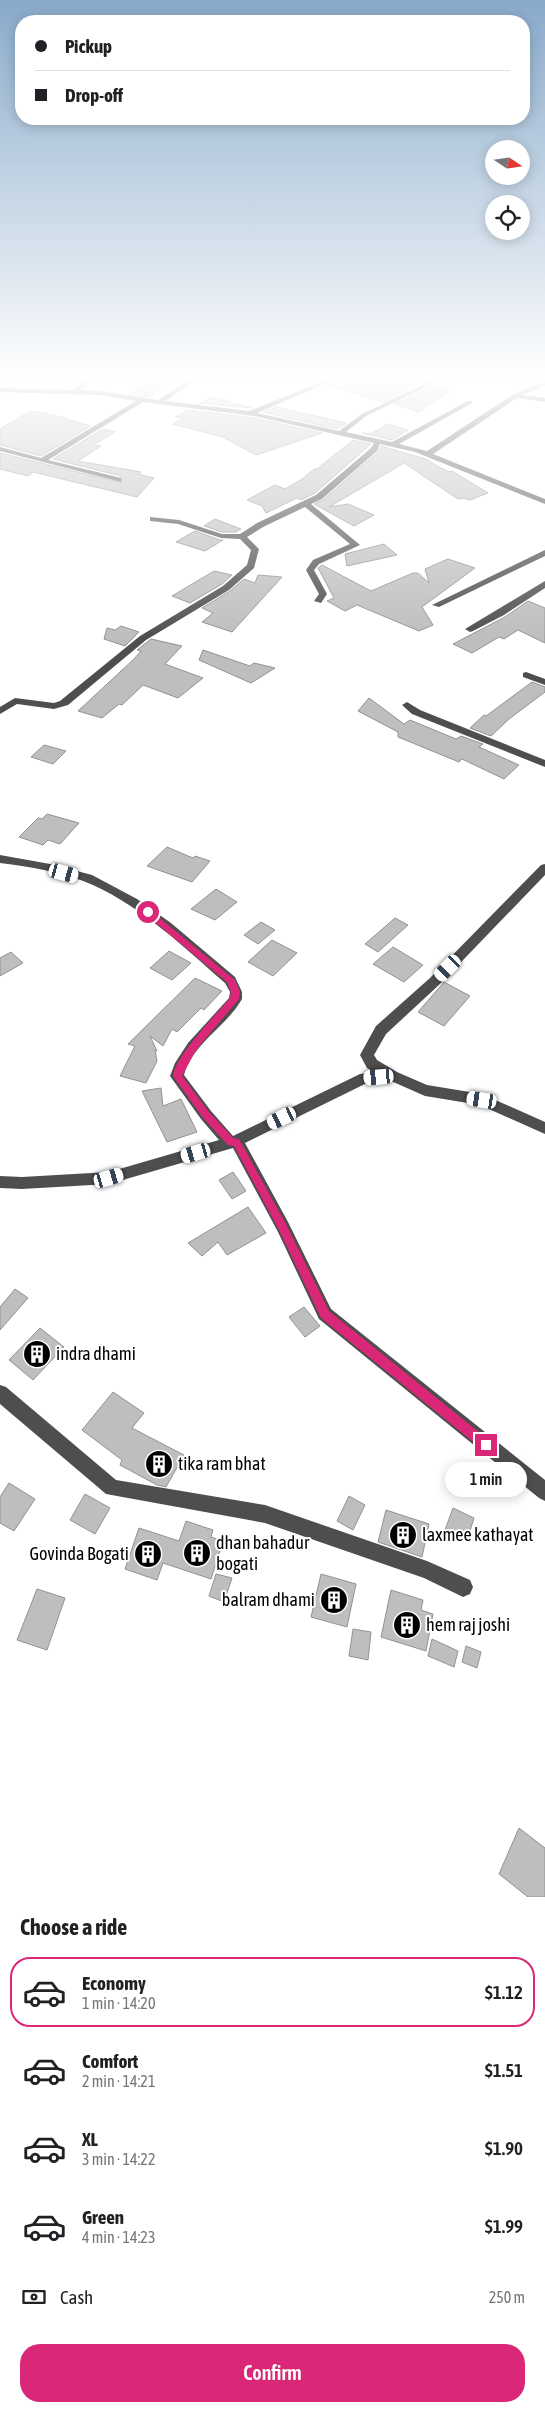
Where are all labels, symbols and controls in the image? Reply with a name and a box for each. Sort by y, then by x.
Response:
text: Pickup [65,35,112,57]
text: Drop-off [65,84,123,106]
north arrow [485,140,530,185]
map controls [485,140,530,240]
button: locate [485,195,530,240]
car [47,862,80,884]
route start [137,901,159,923]
car [432,952,463,984]
car [363,1068,394,1086]
car [466,1090,497,1110]
car [265,1105,298,1131]
car [179,1142,212,1164]
car [92,1167,125,1189]
building icon: indra dhami [22,1339,52,1369]
place label: indra dhami [56,1343,136,1364]
route end [475,1434,497,1456]
building icon: tika ram bhat [144,1449,174,1479]
place label: tika ram bhat [178,1453,266,1474]
callout: 1 min [445,1462,527,1498]
text: 1 min [470,1470,502,1488]
building icon: laxmee kathayat [388,1520,418,1550]
place label: laxmee kathayat [422,1524,533,1545]
place label: dhan bahadur bogati [216,1532,310,1574]
building icon: dhan bahadur bogati [182,1538,212,1568]
building icon: Govinda Bogati [133,1539,163,1569]
place label: Govinda Bogati [29,1543,129,1564]
building icon: balram dhami [319,1585,349,1615]
place label: balram dhami [222,1589,315,1610]
building icon: hem raj joshi [392,1610,422,1640]
place label: hem raj joshi [426,1614,510,1635]
text: Choose a ride [20,1914,127,1940]
icon: car [22,1970,67,2015]
text: Economy [82,1972,146,1994]
text: $1.12 [485,1981,523,2003]
text: 1 min · 14:20 [82,1994,155,2012]
icon: car [22,2048,67,2093]
text: Comfort [82,2050,138,2072]
text: $1.51 [485,2059,523,2081]
text: 2 min · 14:21 [82,2072,155,2090]
icon: car [22,2126,67,2171]
text: XL [82,2128,98,2150]
text: $1.90 [485,2137,523,2159]
text: 3 min · 14:22 [82,2150,155,2168]
icon: car [22,2204,67,2249]
text: Green [82,2206,124,2228]
text: $1.99 [485,2215,523,2237]
text: 4 min · 14:23 [82,2228,155,2246]
icon: cash [20,2283,48,2311]
text: Cash [60,2286,93,2308]
text: 250 m [489,2288,525,2306]
button: Confirm [20,2344,525,2402]

